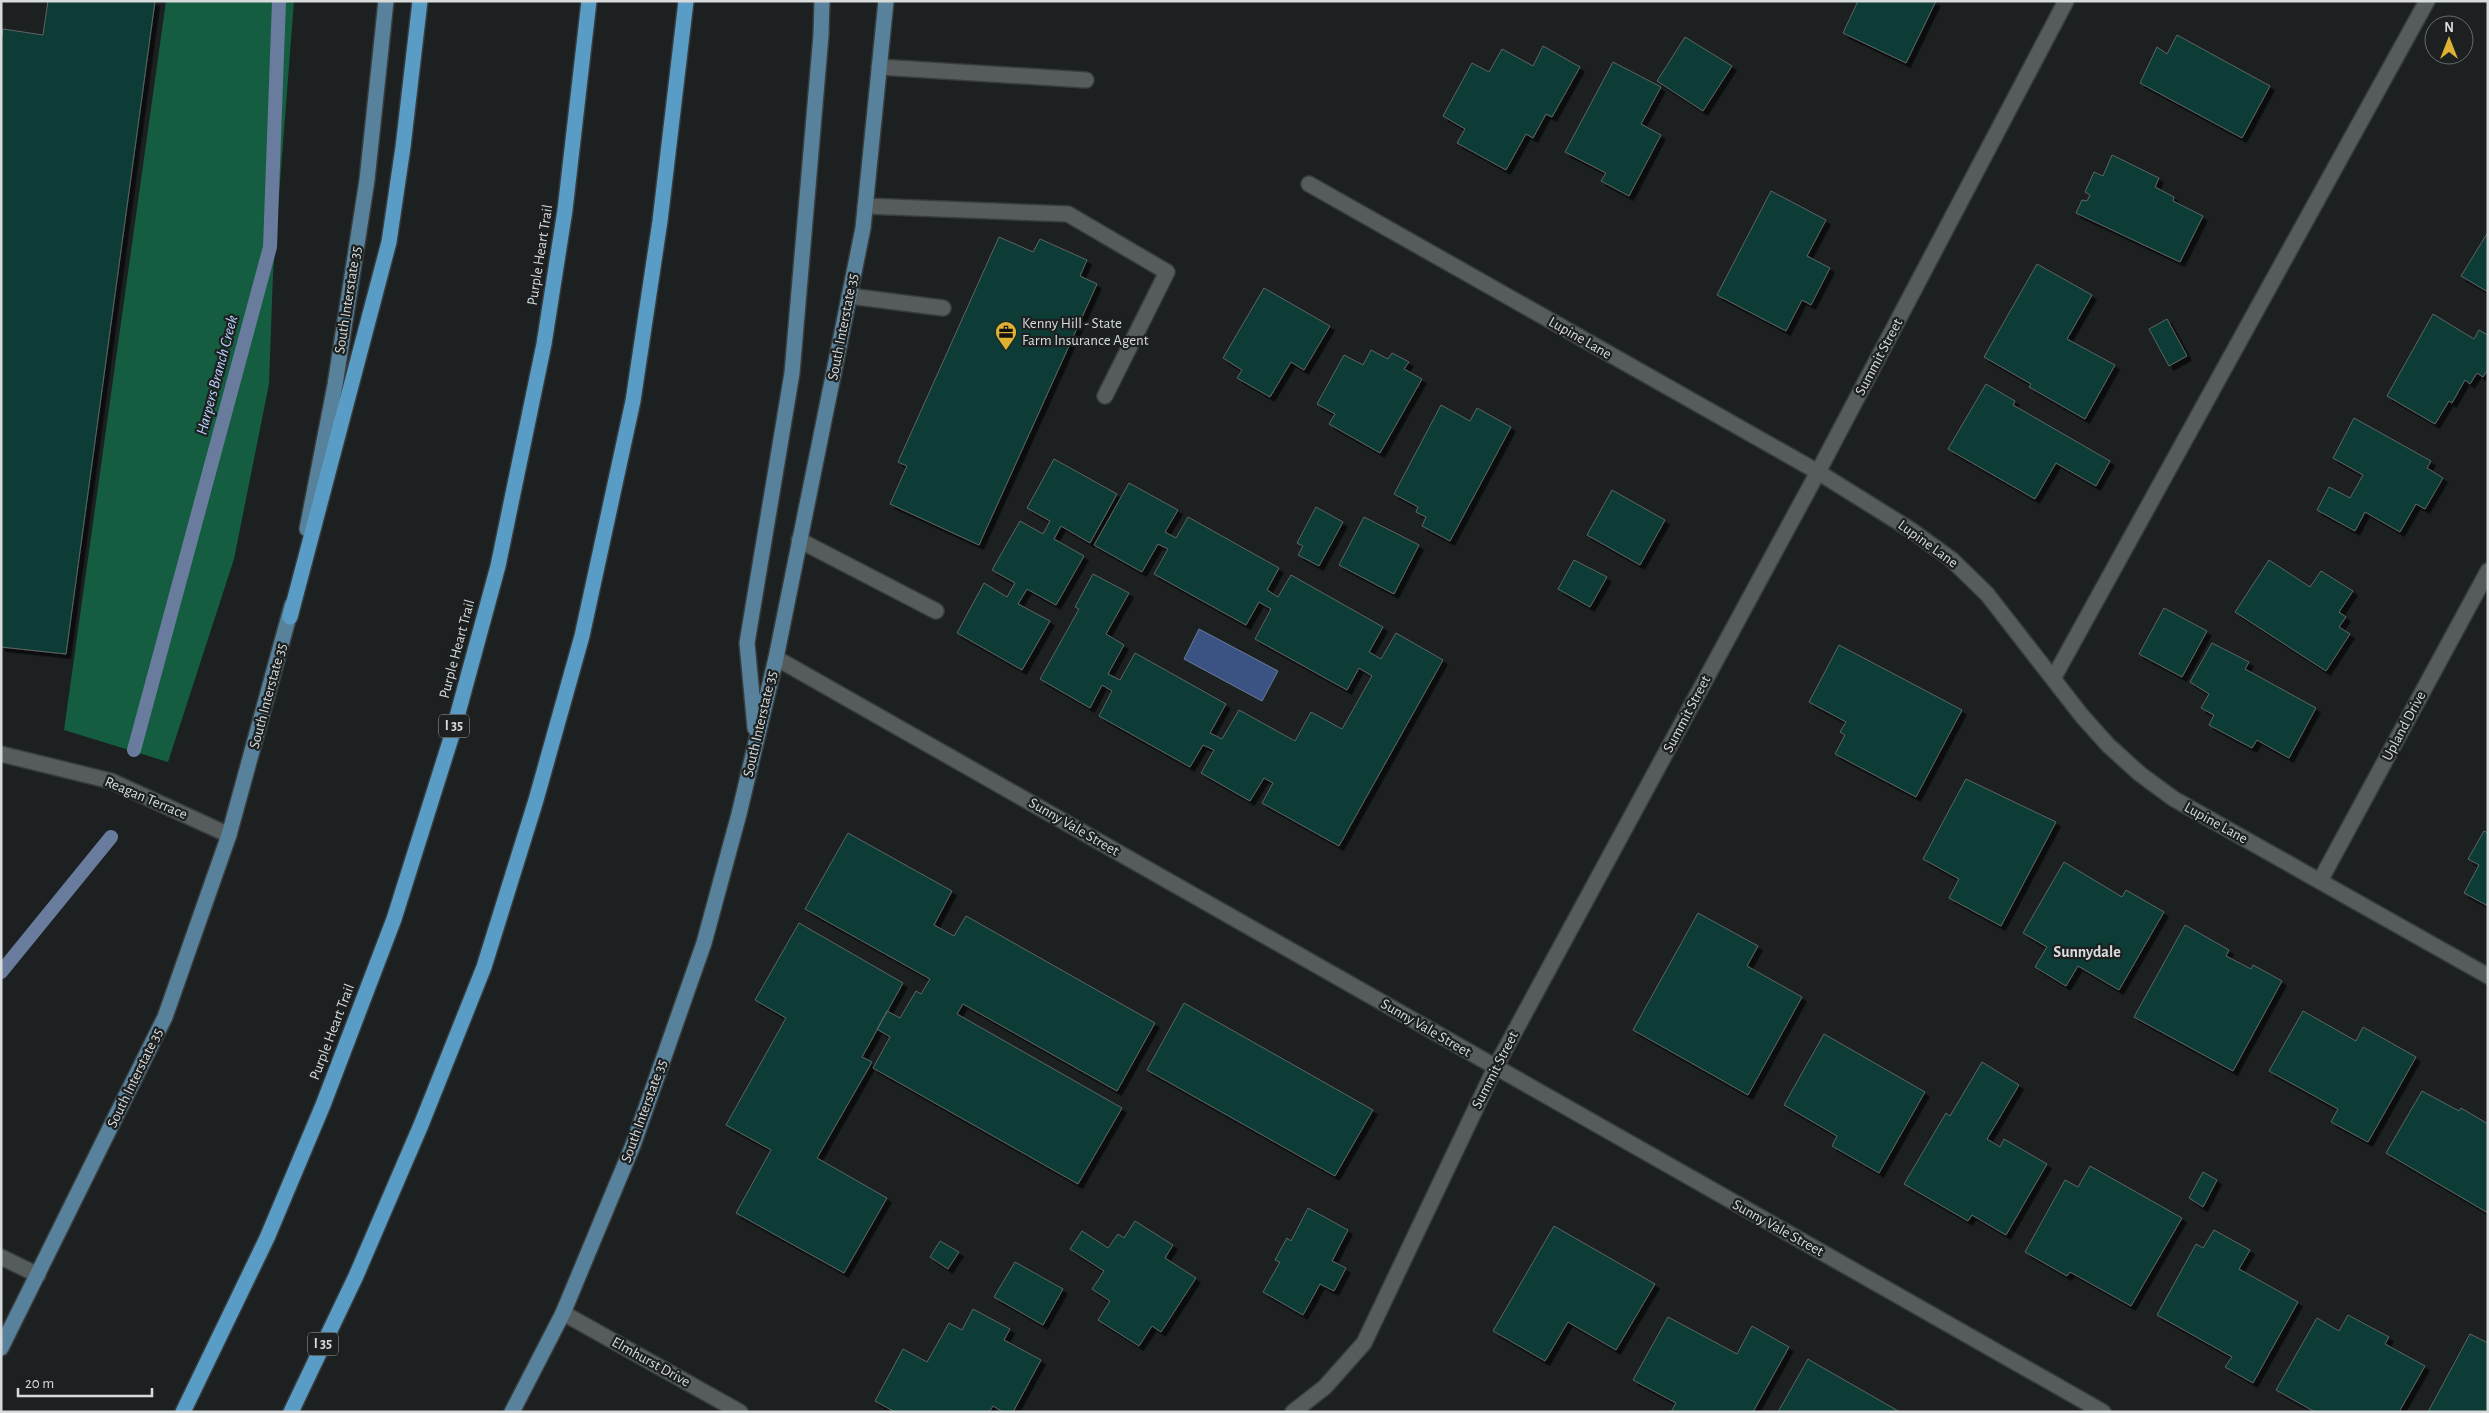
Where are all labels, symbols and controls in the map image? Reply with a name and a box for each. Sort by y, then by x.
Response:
north arrow [2424,15,2474,65]
text: N [2444,21,2454,35]
street label: Purple Heart Trail [525,204,555,306]
street label: South Interstate 35 [332,245,364,355]
street label: South Interstate 35 [825,272,861,382]
water label: Harpers Branch Creek [193,313,242,437]
street label: Lupine Lane [1546,314,1614,362]
place label: Kenny Hill - State Farm Insurance Agent [1022,316,1149,348]
street label: Summit Street [1853,316,1906,398]
office icon: Kenny Hill - State Farm Insurance Agent [994,320,1018,351]
street label: Lupine Lane [1895,517,1961,571]
street label: Purple Heart Trail [437,598,477,700]
street label: South Interstate 35 [247,642,289,750]
street label: South Interstate 35 [740,669,780,779]
street label: Summit Street [1661,673,1714,755]
street label: Upland Drive [2379,689,2429,763]
road number: I 35 [439,714,469,738]
street label: Reagan Terrace [102,774,190,822]
street label: Sunny Vale Street [1026,795,1122,859]
street label: Lupine Lane [2182,799,2250,847]
district label: Sunnydale [2053,944,2121,961]
street label: Purple Heart Trail [307,982,357,1082]
street label: Sunny Vale Street [1378,996,1474,1060]
street label: South Interstate 35 [104,1026,166,1130]
street label: Summit Street [1469,1029,1521,1111]
street label: South Interstate 35 [618,1057,670,1165]
street label: Sunny Vale Street [1730,1197,1826,1259]
road number: I 35 [308,1332,338,1356]
street label: Elmhurst Drive [609,1334,693,1390]
scale bar [18,1366,151,1398]
text: 20 m [25,1376,54,1391]

